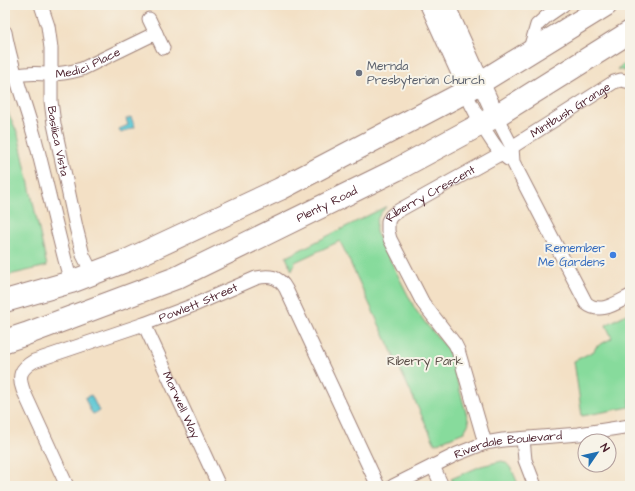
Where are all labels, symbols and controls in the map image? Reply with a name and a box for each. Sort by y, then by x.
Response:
street label: Medici Place [55,43,123,82]
place label: Mernda Presbyterian Church [367,58,485,90]
marker: Mernda Presbyterian Church [354,68,364,78]
street label: Mintbush Grange [527,78,614,142]
street label: Basilica Vista [43,105,73,178]
street label: Riberry Crescent [381,161,478,225]
street label: Plenty Road [293,182,360,226]
place label: Remember Me Gardens [538,240,605,271]
marker: Remember Me Gardens [608,250,618,260]
street label: Powlett Street [156,278,240,326]
park label: Riberry Park [387,353,464,371]
street label: Morwell Way [159,368,204,442]
street label: Riverdale Boulevard [451,427,563,463]
north arrow [577,433,617,473]
text: N [597,441,613,455]

